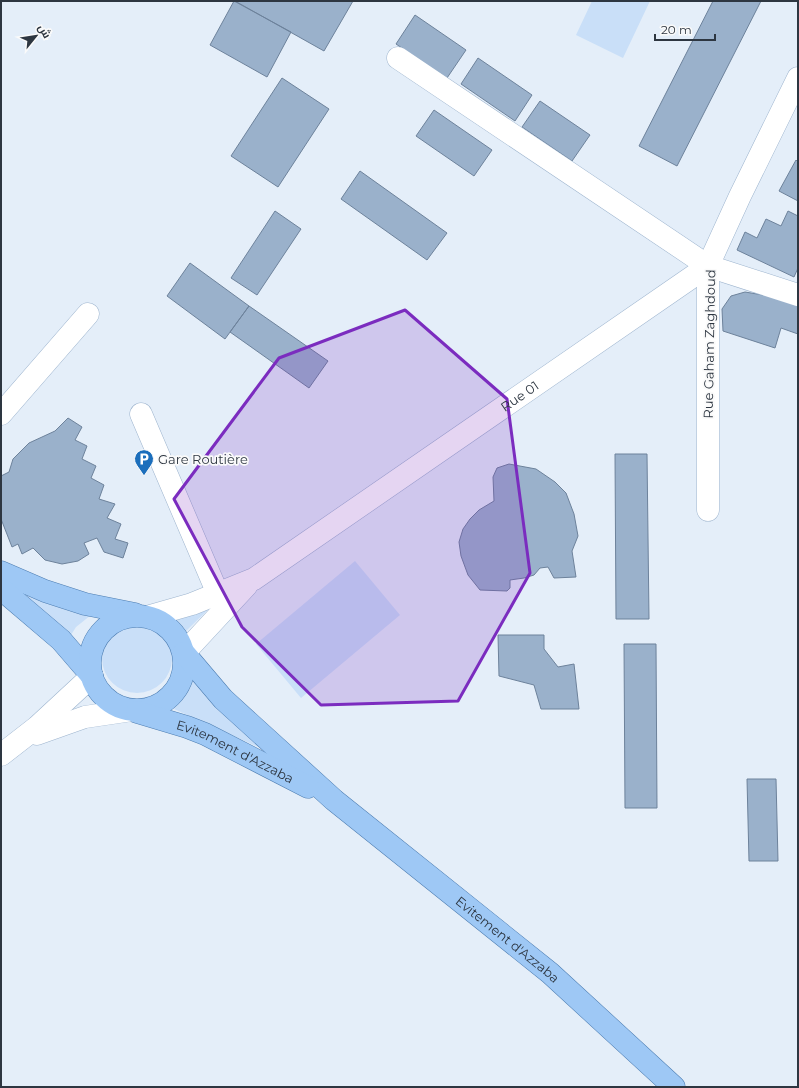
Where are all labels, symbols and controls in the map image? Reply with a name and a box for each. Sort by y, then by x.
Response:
north arrow [16,16,56,56]
scale bar [655,16,715,42]
text: ش [35,21,54,41]
text: 20 m [661,22,692,37]
street label: Rue Gaham Zaghdoud [700,269,718,419]
street label: Rue 01 [497,377,542,415]
parking icon: Gare Routière [133,448,155,476]
place label: Gare Routière [158,451,248,467]
street label: Evitement d'Azzaba [175,716,297,786]
street label: Evitement d'Azzaba [453,893,563,986]

